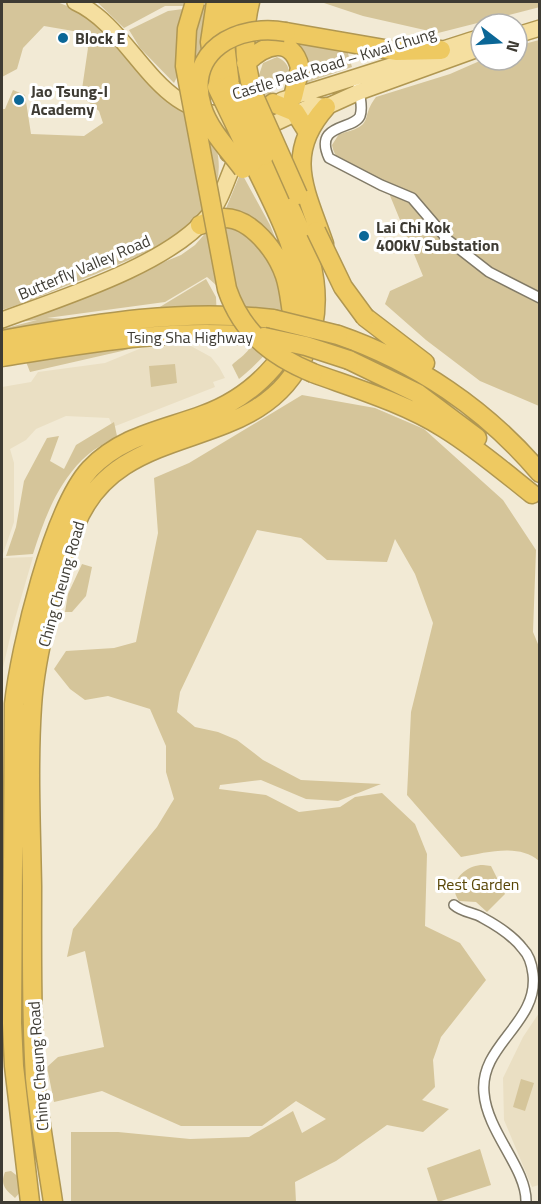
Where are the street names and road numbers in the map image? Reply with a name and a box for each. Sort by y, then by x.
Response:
street label: Castle Peak Road – Kwai Chung [229,21,439,105]
street label: Butterfly Valley Road [14,228,154,306]
street label: Tsing Sha Highway [127,325,253,349]
street label: Ching Cheung Road [32,518,90,650]
street label: Ching Cheung Road [21,1000,55,1132]

